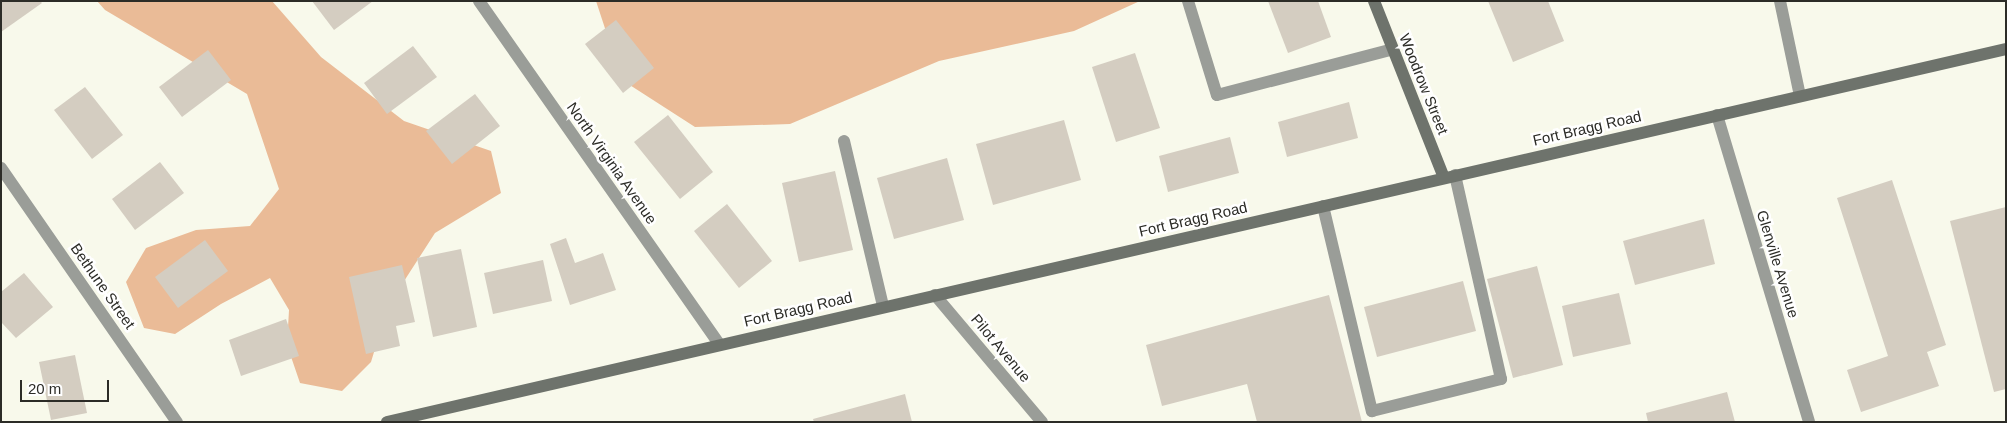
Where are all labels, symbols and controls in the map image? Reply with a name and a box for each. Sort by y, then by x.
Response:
street label: Woodrow Street [1396,31,1452,137]
street label: North Virginia Avenue [563,98,661,228]
street label: Fort Bragg Road [1531,107,1643,149]
street label: Fort Bragg Road [1137,198,1249,240]
street label: Glenville Avenue [1753,208,1803,320]
street label: Bethune Street [67,240,139,332]
street label: Fort Bragg Road [742,288,854,330]
street label: Pilot Avenue [967,310,1035,386]
scale bar [22,370,111,402]
text: 20 m [28,380,61,397]

